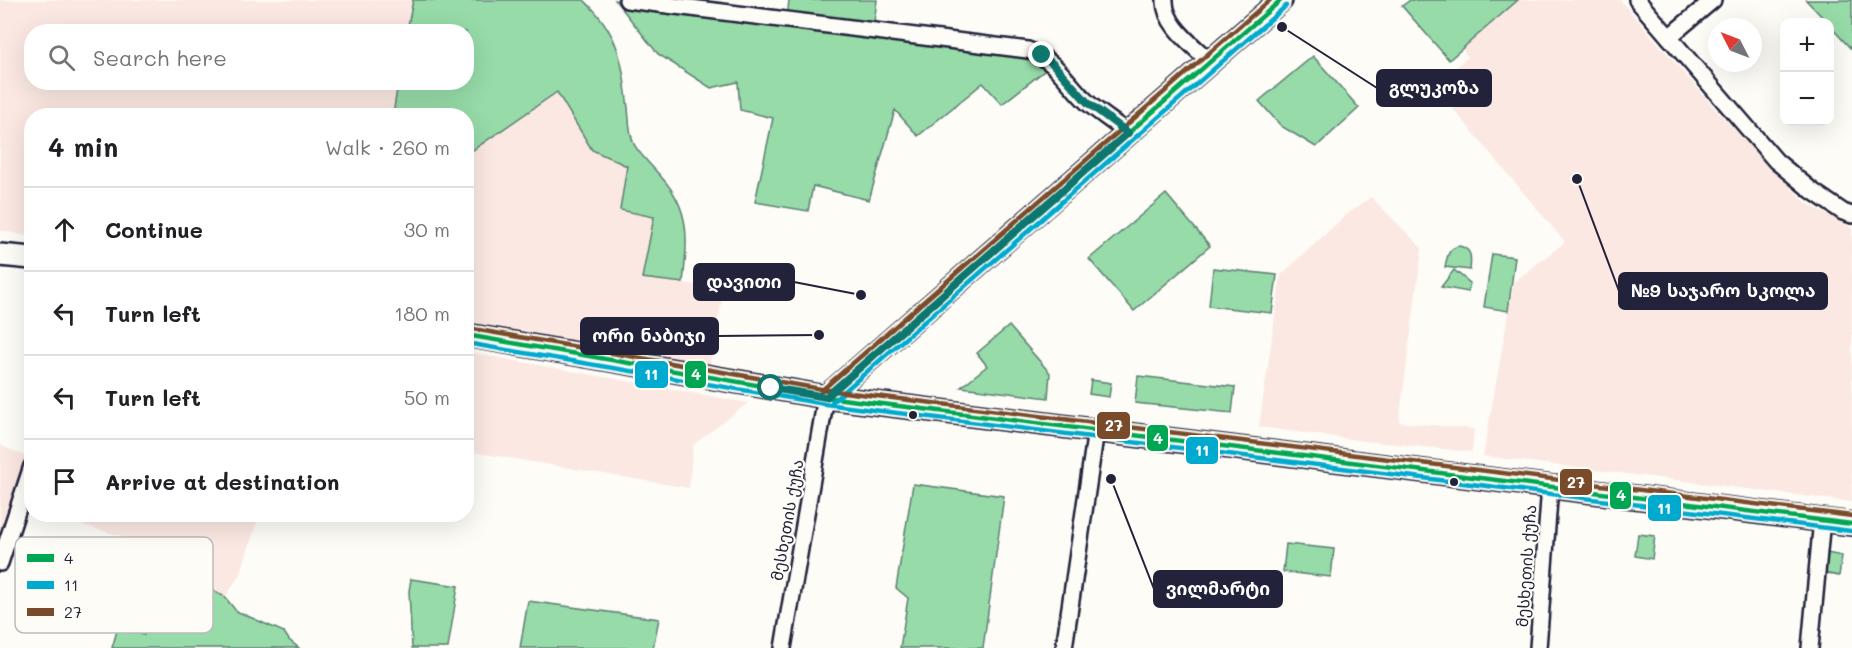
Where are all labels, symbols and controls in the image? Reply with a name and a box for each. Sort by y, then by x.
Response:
north arrow [1708,18,1762,72]
map controls [1780,18,1834,126]
button: + [1780,18,1834,72]
search box [24,24,474,90]
icon: search [45,41,78,74]
route end [1028,41,1054,67]
text: Search here [93,43,227,72]
callout: გლუკოზა [1377,70,1491,106]
button: − [1780,72,1834,126]
text: გლუკოზა [1389,75,1479,99]
text: 4 min [48,130,118,164]
text: Walk · 260 m [325,134,450,160]
icon: ahead [48,213,81,246]
text: Continue [105,215,203,244]
text: 30 m [404,216,450,242]
callout: დავითი [694,264,794,300]
text: დავითი [706,269,782,293]
callout: №9 საჯარო სკოლა [1619,273,1827,309]
text: №9 საჯარო სკოლა [1630,278,1816,302]
icon: left [48,297,81,330]
text: Turn left [105,299,201,328]
text: 180 m [394,300,450,326]
callout: ორი ნაბიჯი [581,318,718,354]
text: ორი ნაბიჯი [592,323,706,347]
line badge: 11 [634,360,669,389]
line badge: 4 [684,360,707,389]
text: 11 [644,363,658,384]
text: 4 [691,363,701,384]
route start [757,374,783,400]
icon: left [48,381,81,414]
text: Turn left [105,383,201,412]
text: 50 m [404,384,450,410]
unlabelled marker [907,409,919,421]
line badge: 27 [1096,411,1131,440]
text: 27 [1105,414,1123,435]
line badge: 4 [1146,424,1169,452]
text: 4 [1153,427,1163,448]
line badge: 11 [1185,436,1219,465]
text: 11 [1195,439,1209,460]
street label: მესხეთის ქუჩა [766,458,808,582]
icon: arrive [48,465,81,498]
text: Arrive at destination [105,467,340,496]
line badge: 27 [1559,468,1593,496]
text: 27 [1567,471,1585,492]
unlabelled marker [1448,476,1460,488]
line badge: 4 [1609,481,1632,510]
text: 4 [1616,484,1626,505]
line badge: 11 [1647,494,1682,522]
text: 11 [1657,497,1671,518]
street label: მესხეთის ქუჩა [1511,504,1540,628]
legend [15,537,213,633]
text: 4 [64,547,74,568]
callout: ვილმარტი [1154,571,1282,607]
text: 11 [64,574,78,595]
text: ვილმარტი [1166,576,1270,600]
text: 27 [64,601,82,622]

